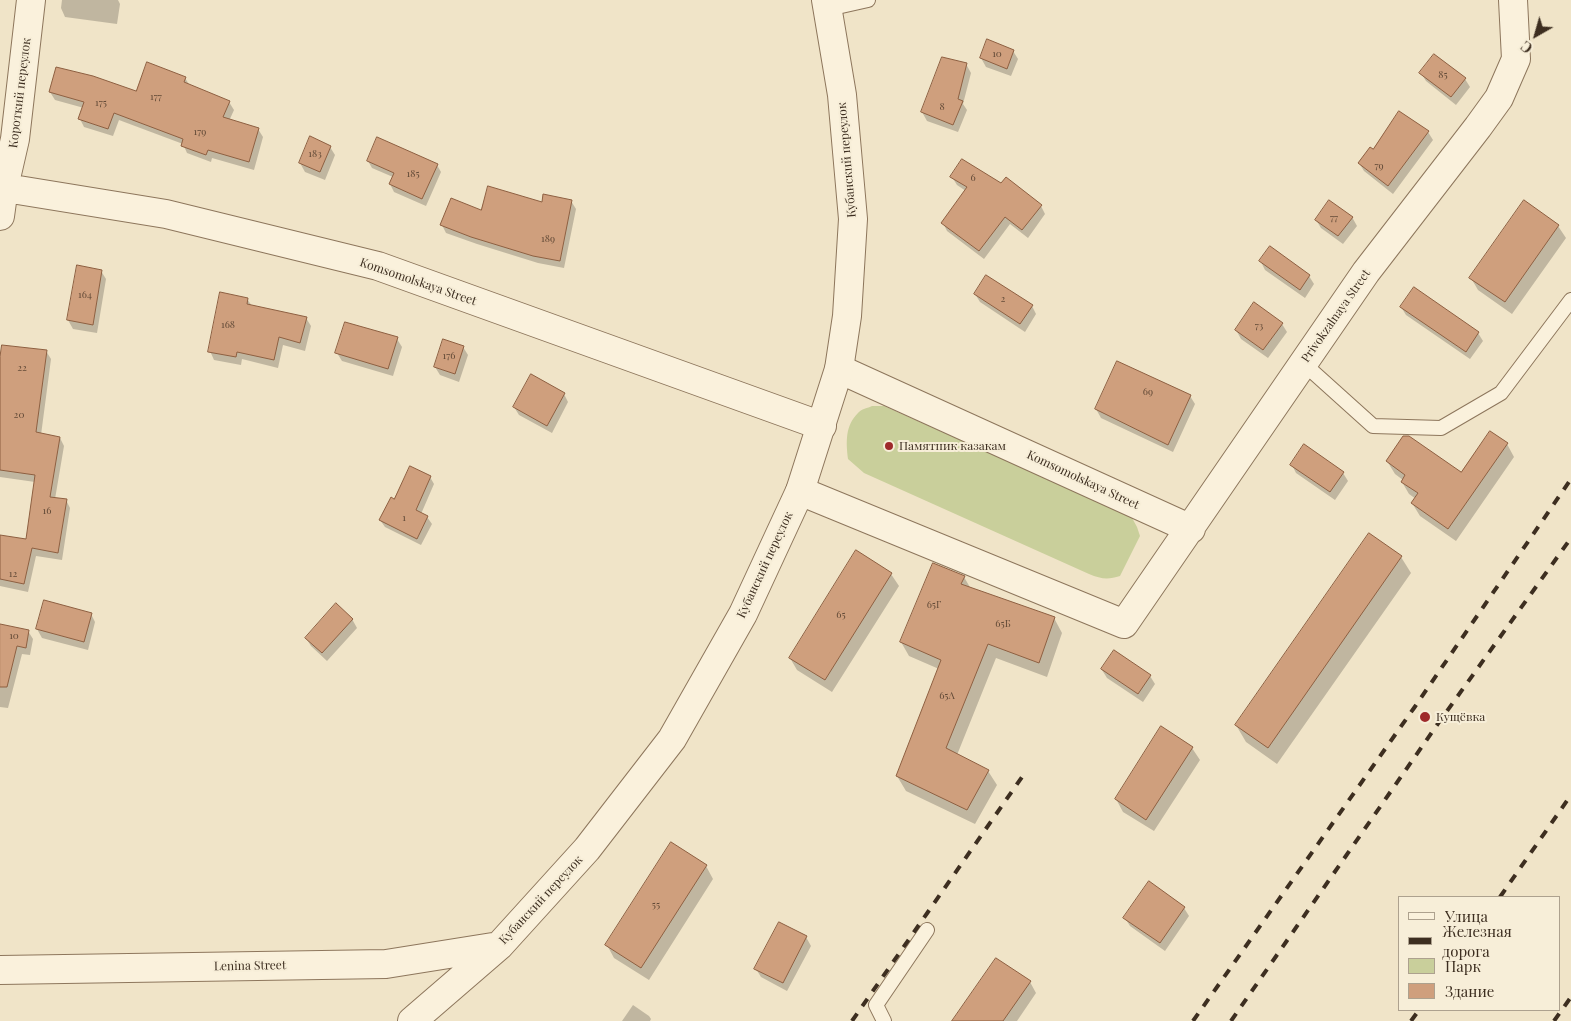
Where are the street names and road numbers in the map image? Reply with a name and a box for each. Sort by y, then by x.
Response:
street label: Короткий переулок [6,37,34,149]
street label: Кубанский переулок [835,102,859,218]
street label: Komsomolskaya Street [358,255,478,309]
street label: Privokzalnaya Street [1299,267,1373,365]
street label: Komsomolskaya Street [1024,448,1142,512]
street label: Кубанский переулок [734,509,796,621]
street label: Кубанский переулок [496,853,586,947]
street label: Lenina Street [214,958,286,974]

